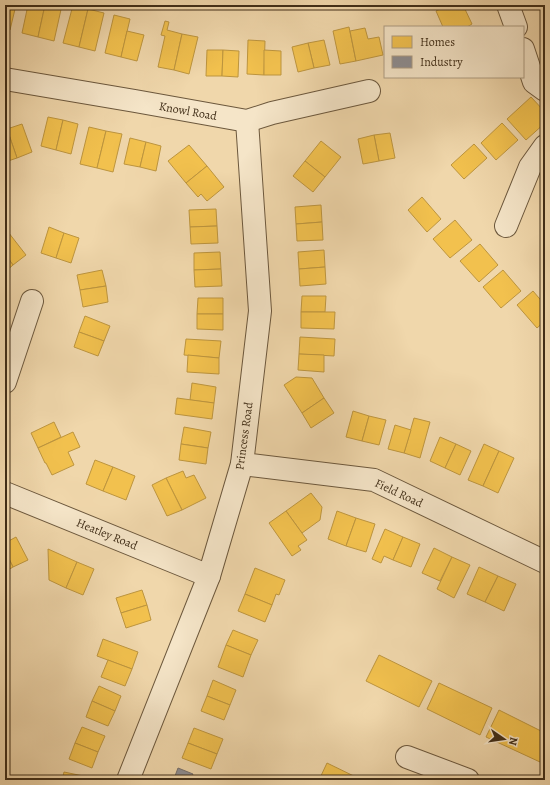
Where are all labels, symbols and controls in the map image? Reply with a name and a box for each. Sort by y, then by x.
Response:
legend [384,26,524,78]
text: Homes [420,34,455,50]
text: Industry [420,54,463,70]
street label: Knowl Road [158,98,219,124]
street label: Princess Road [231,400,257,471]
street label: Field Road [372,475,426,511]
street label: Heatley Road [74,514,141,554]
north arrow [484,719,524,759]
text: N [505,736,521,747]

